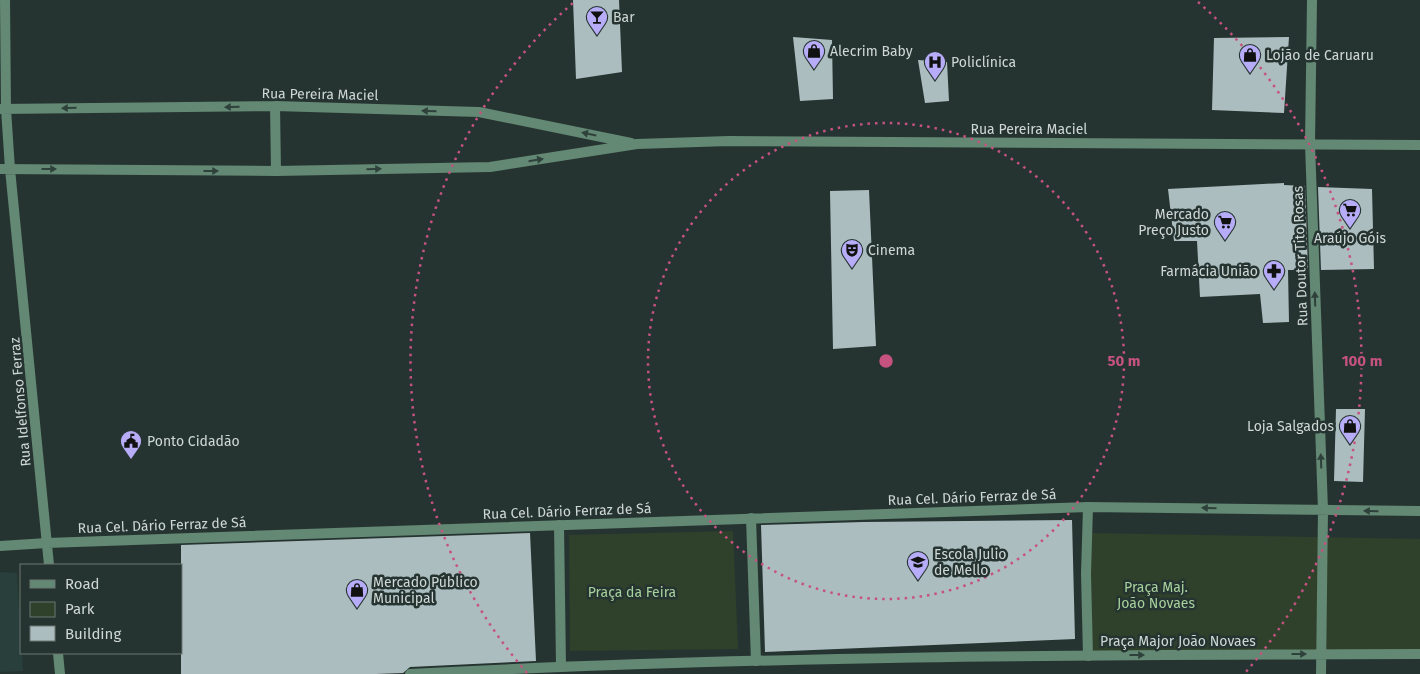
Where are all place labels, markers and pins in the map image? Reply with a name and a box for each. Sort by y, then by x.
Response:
bar icon: Bar [585,5,609,36]
place label: Bar [613,9,635,26]
shop icon: Alecrim Baby [802,39,826,70]
place label: Alecrim Baby [830,43,913,60]
shop icon: Lojão de Caruaru [1238,43,1262,74]
place label: Lojão de Caruaru [1266,47,1374,64]
hospital icon: Policlínica [923,50,947,81]
place label: Policlínica [951,54,1016,71]
supermarket icon: Araújo Góis [1338,198,1362,229]
place label: Mercado Preço Justo [1138,206,1209,239]
supermarket icon: Mercado Preço Justo [1213,210,1237,241]
place label: Araújo Góis [1314,230,1386,247]
theatre icon: Cinema [840,238,864,269]
place label: Cinema [868,242,915,259]
pharmacy icon: Farmácia União [1262,259,1286,290]
place label: Farmácia União [1160,263,1258,280]
centre of rings [877,352,895,370]
shop icon: Loja Salgados [1338,414,1362,445]
place label: Loja Salgados [1247,418,1334,435]
public building icon: Ponto Cidadão [119,429,143,460]
place label: Ponto Cidadão [147,433,240,450]
place label: Escola Julio de Mello [934,546,1007,579]
school or university icon: Escola Julio de Mello [906,550,930,581]
place label: Mercado Público Municipal [373,574,478,607]
shop icon: Mercado Público Municipal [345,578,369,609]

